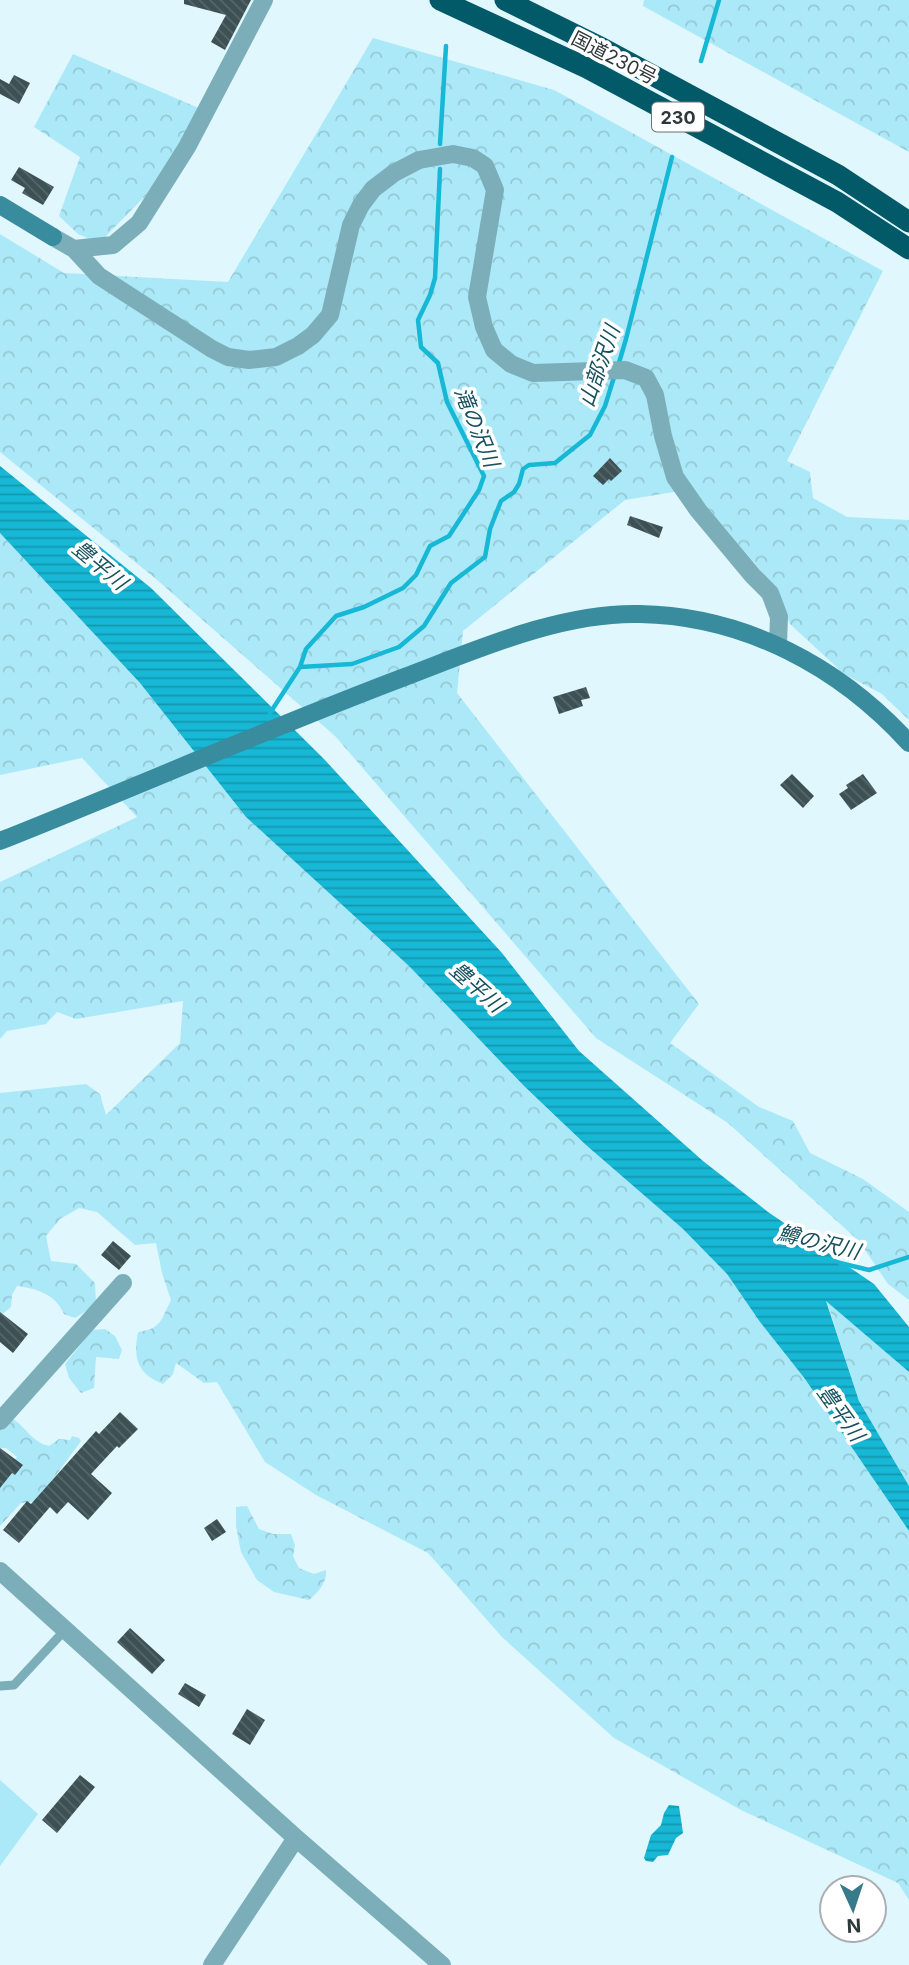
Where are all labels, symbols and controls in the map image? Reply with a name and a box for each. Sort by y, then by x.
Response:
street label: 国道230号 [568,27,660,89]
road number: 230 [652,103,704,132]
water label: 山部沢川 [574,320,625,410]
water label: 滝の沢川 [450,383,505,472]
water label: 豊平川 [68,535,134,596]
water label: 豊平川 [445,957,510,1019]
water label: 鱒の沢川 [775,1220,865,1265]
water label: 豊平川 [812,1380,871,1447]
north arrow [818,1874,888,1944]
text: N [846,1914,862,1937]

